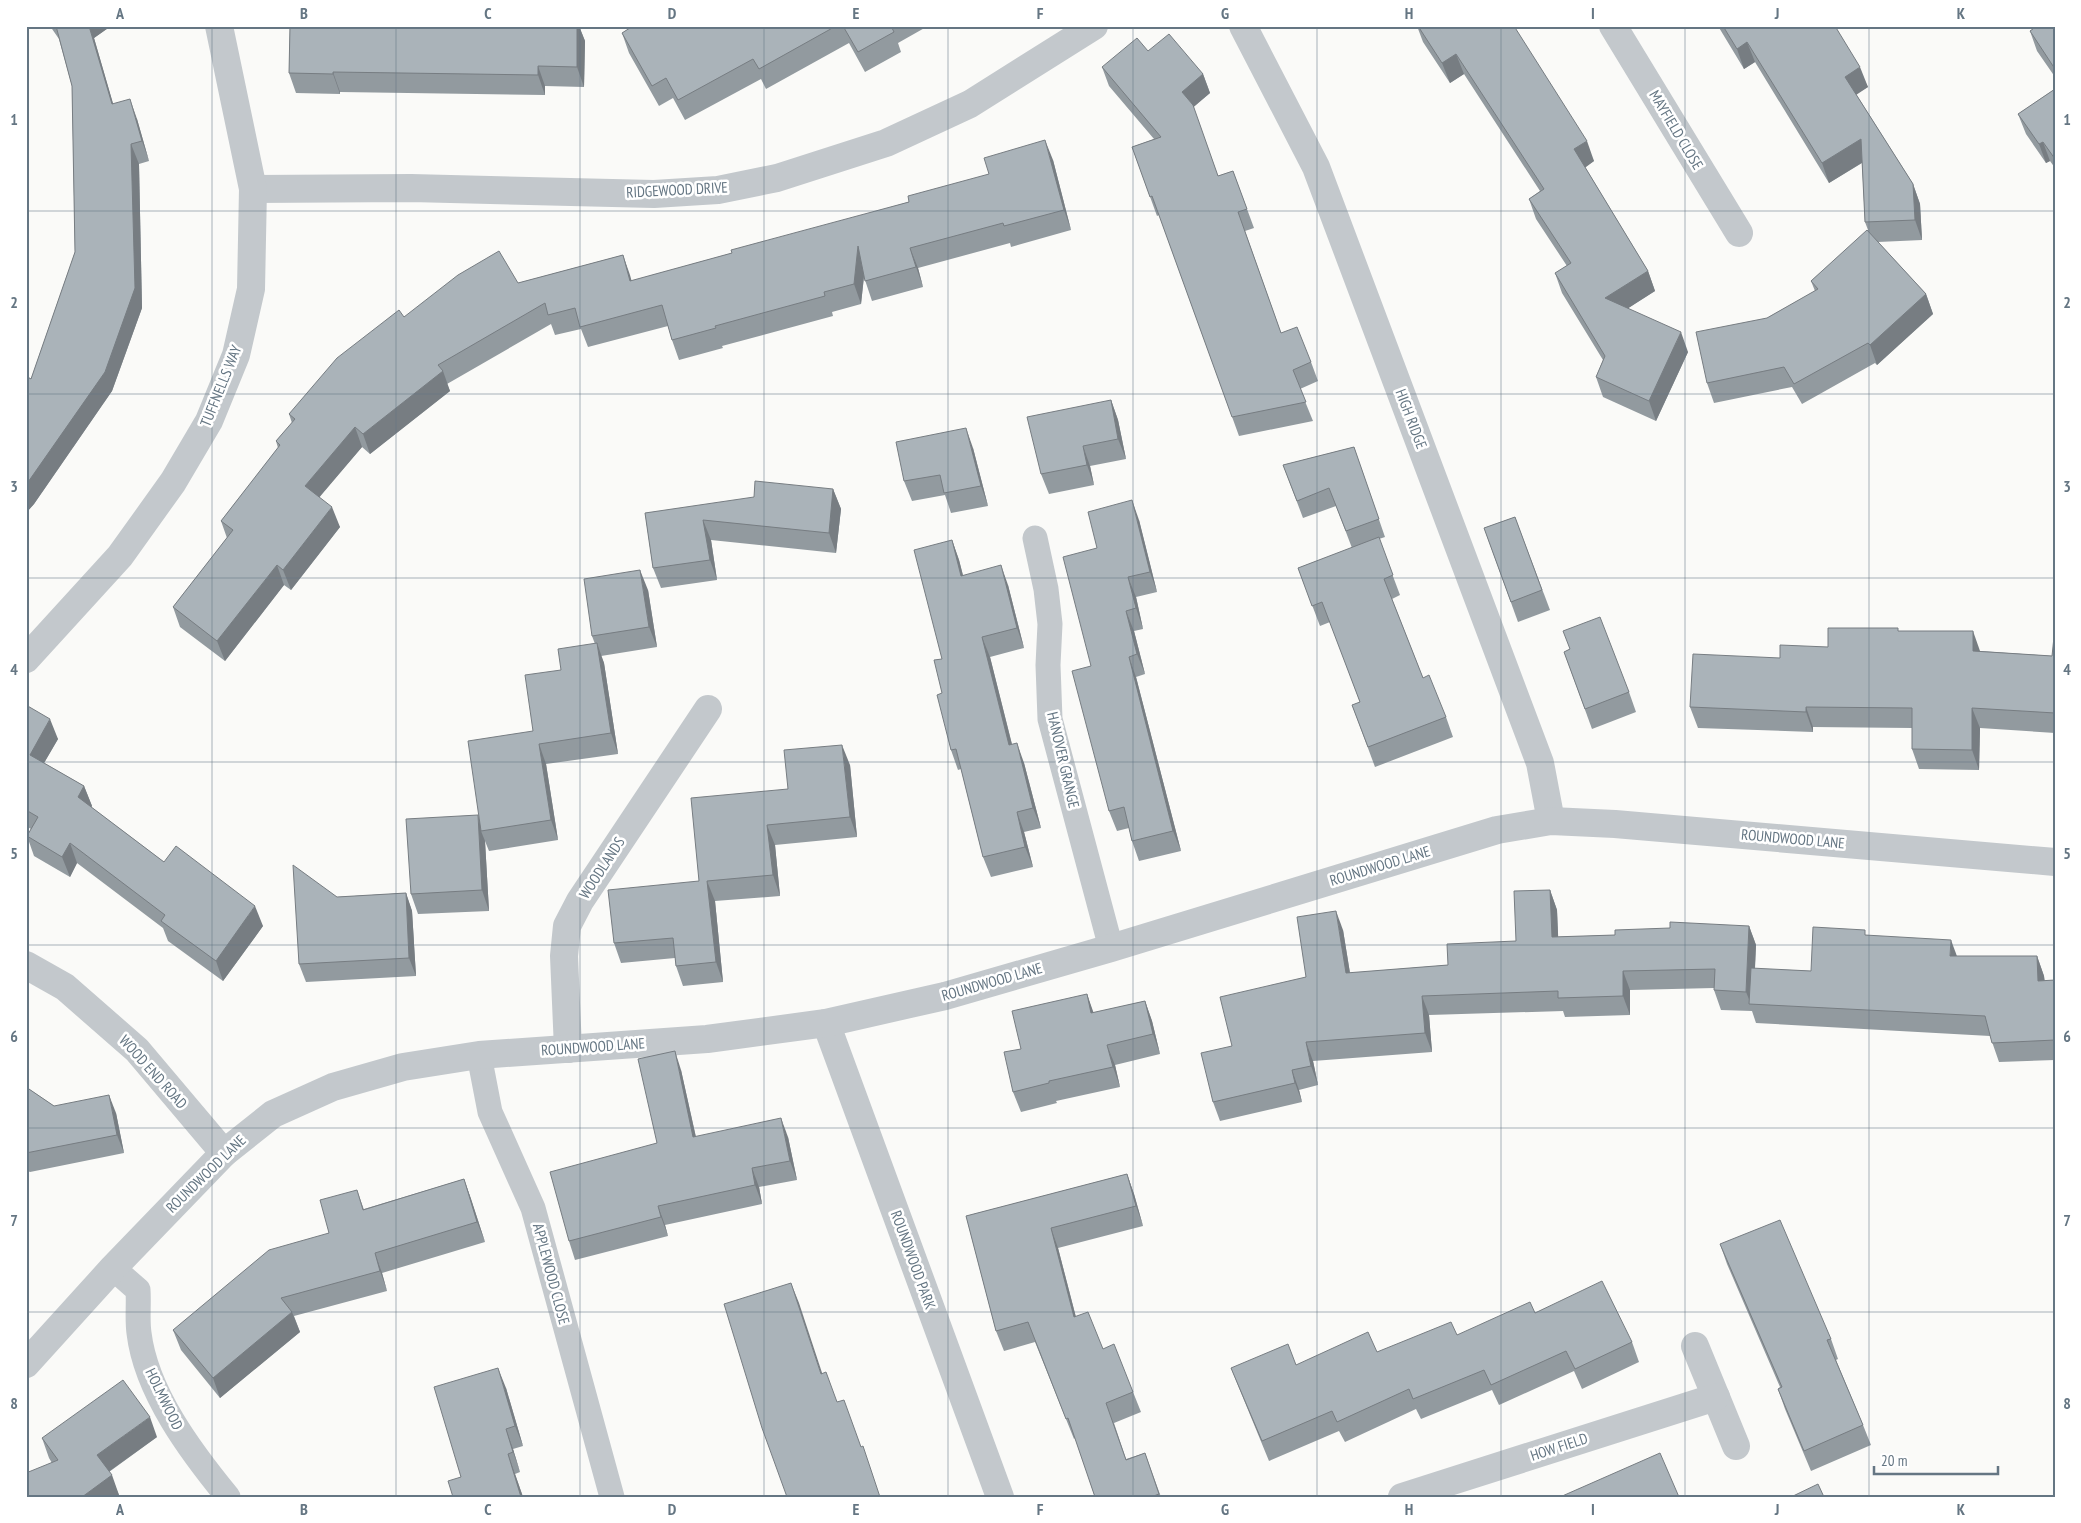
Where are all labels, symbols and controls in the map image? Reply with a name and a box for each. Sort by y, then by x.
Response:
text: A [115,3,125,23]
text: B [300,3,308,23]
text: C [484,3,492,23]
text: D [668,3,677,23]
text: E [853,3,860,23]
text: F [1037,3,1044,23]
text: G [1221,3,1229,23]
text: H [1405,3,1413,23]
text: I [1591,3,1595,23]
text: J [1774,3,1779,23]
text: K [1957,3,1966,23]
street label: MAYFIELD CLOSE [1645,87,1708,173]
text: 1 [10,109,18,129]
text: 1 [2063,109,2071,129]
street label: RIDGEWOOD DRIVE [626,177,728,202]
text: 2 [10,292,18,312]
text: 2 [2063,292,2071,312]
street label: TUFFNELLS WAY [196,342,246,429]
street label: HIGH RIDGE [1391,386,1432,451]
text: 3 [10,476,18,496]
text: 3 [2063,476,2071,496]
text: 4 [10,659,18,679]
text: 4 [2063,659,2071,679]
street label: HANOVER GRANGE [1043,710,1084,810]
street label: ROUNDWOOD LANE [1741,825,1846,852]
street label: WOODLANDS [575,833,629,902]
street label: ROUNDWOOD LANE [1327,841,1432,890]
text: 5 [10,843,18,863]
text: 5 [2063,843,2071,863]
street label: ROUNDWOOD LANE [939,958,1044,1005]
text: 6 [10,1026,18,1046]
text: 6 [2063,1026,2071,1046]
street label: WOOD END ROAD [115,1031,191,1113]
street label: ROUNDWOOD LANE [541,1033,645,1060]
street label: ROUNDWOOD LANE [162,1131,250,1217]
street label: ROUNDWOOD PARK [887,1208,940,1312]
text: 7 [10,1210,18,1230]
text: 7 [2063,1210,2071,1230]
street label: APPLEWOOD CLOSE [529,1221,574,1327]
street label: HOLMWOOD [141,1365,188,1433]
text: 8 [10,1393,18,1413]
text: 8 [2063,1393,2071,1413]
street label: HOW FIELD [1528,1428,1590,1465]
scale bar [1874,1443,1997,1475]
text: 20 m [1881,1451,1907,1470]
text: A [115,1499,125,1519]
text: B [300,1499,308,1519]
text: C [484,1499,492,1519]
text: D [668,1499,677,1519]
text: E [853,1499,860,1519]
text: F [1037,1499,1044,1519]
text: G [1221,1499,1229,1519]
text: H [1405,1499,1413,1519]
text: I [1591,1499,1595,1519]
text: J [1774,1499,1779,1519]
text: K [1957,1499,1966,1519]

